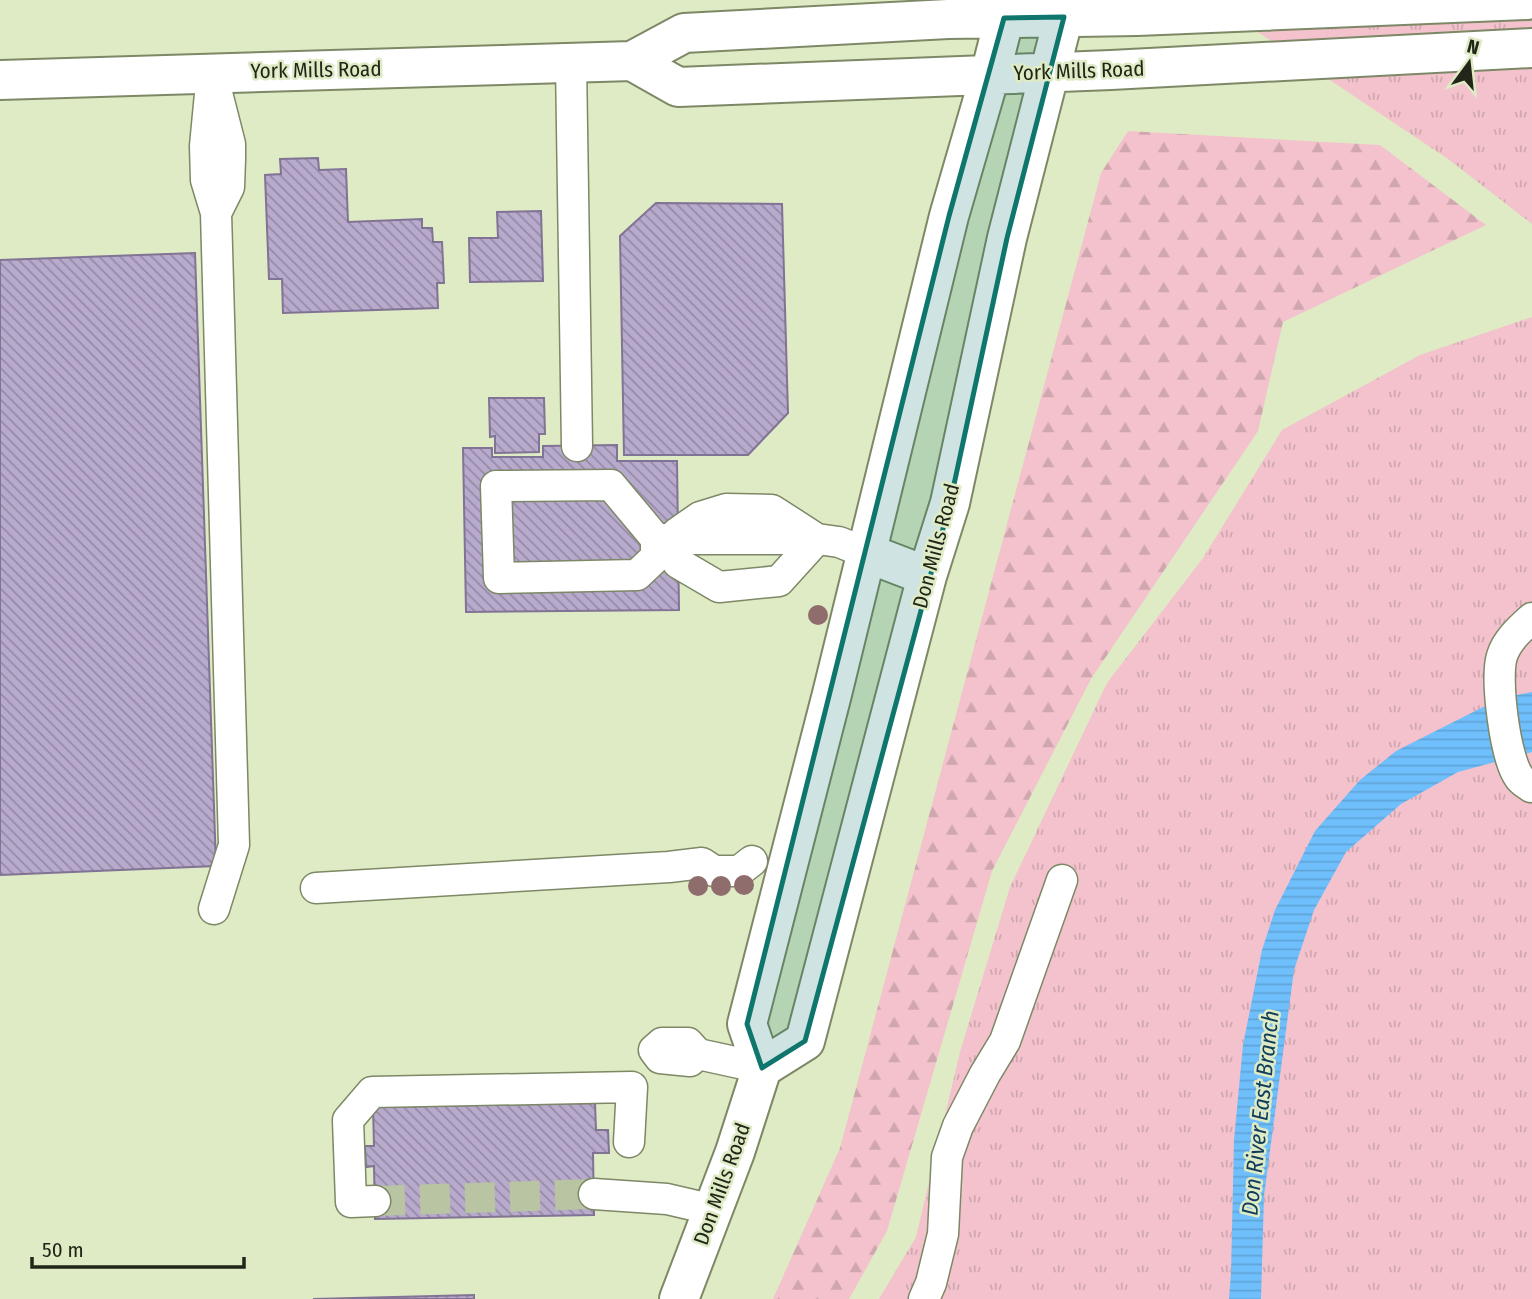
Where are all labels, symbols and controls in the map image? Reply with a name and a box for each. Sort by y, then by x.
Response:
north arrow [1434,28,1504,98]
text: N [1465,34,1482,60]
street label: York Mills Road [250,56,382,84]
street label: York Mills Road [1013,56,1145,86]
street label: Don Mills Road [907,481,965,611]
water label: Don River East Branch [1235,1009,1285,1217]
street label: Don Mills Road [688,1119,756,1249]
scale bar [32,1226,243,1270]
text: 50 m [42,1237,84,1263]

